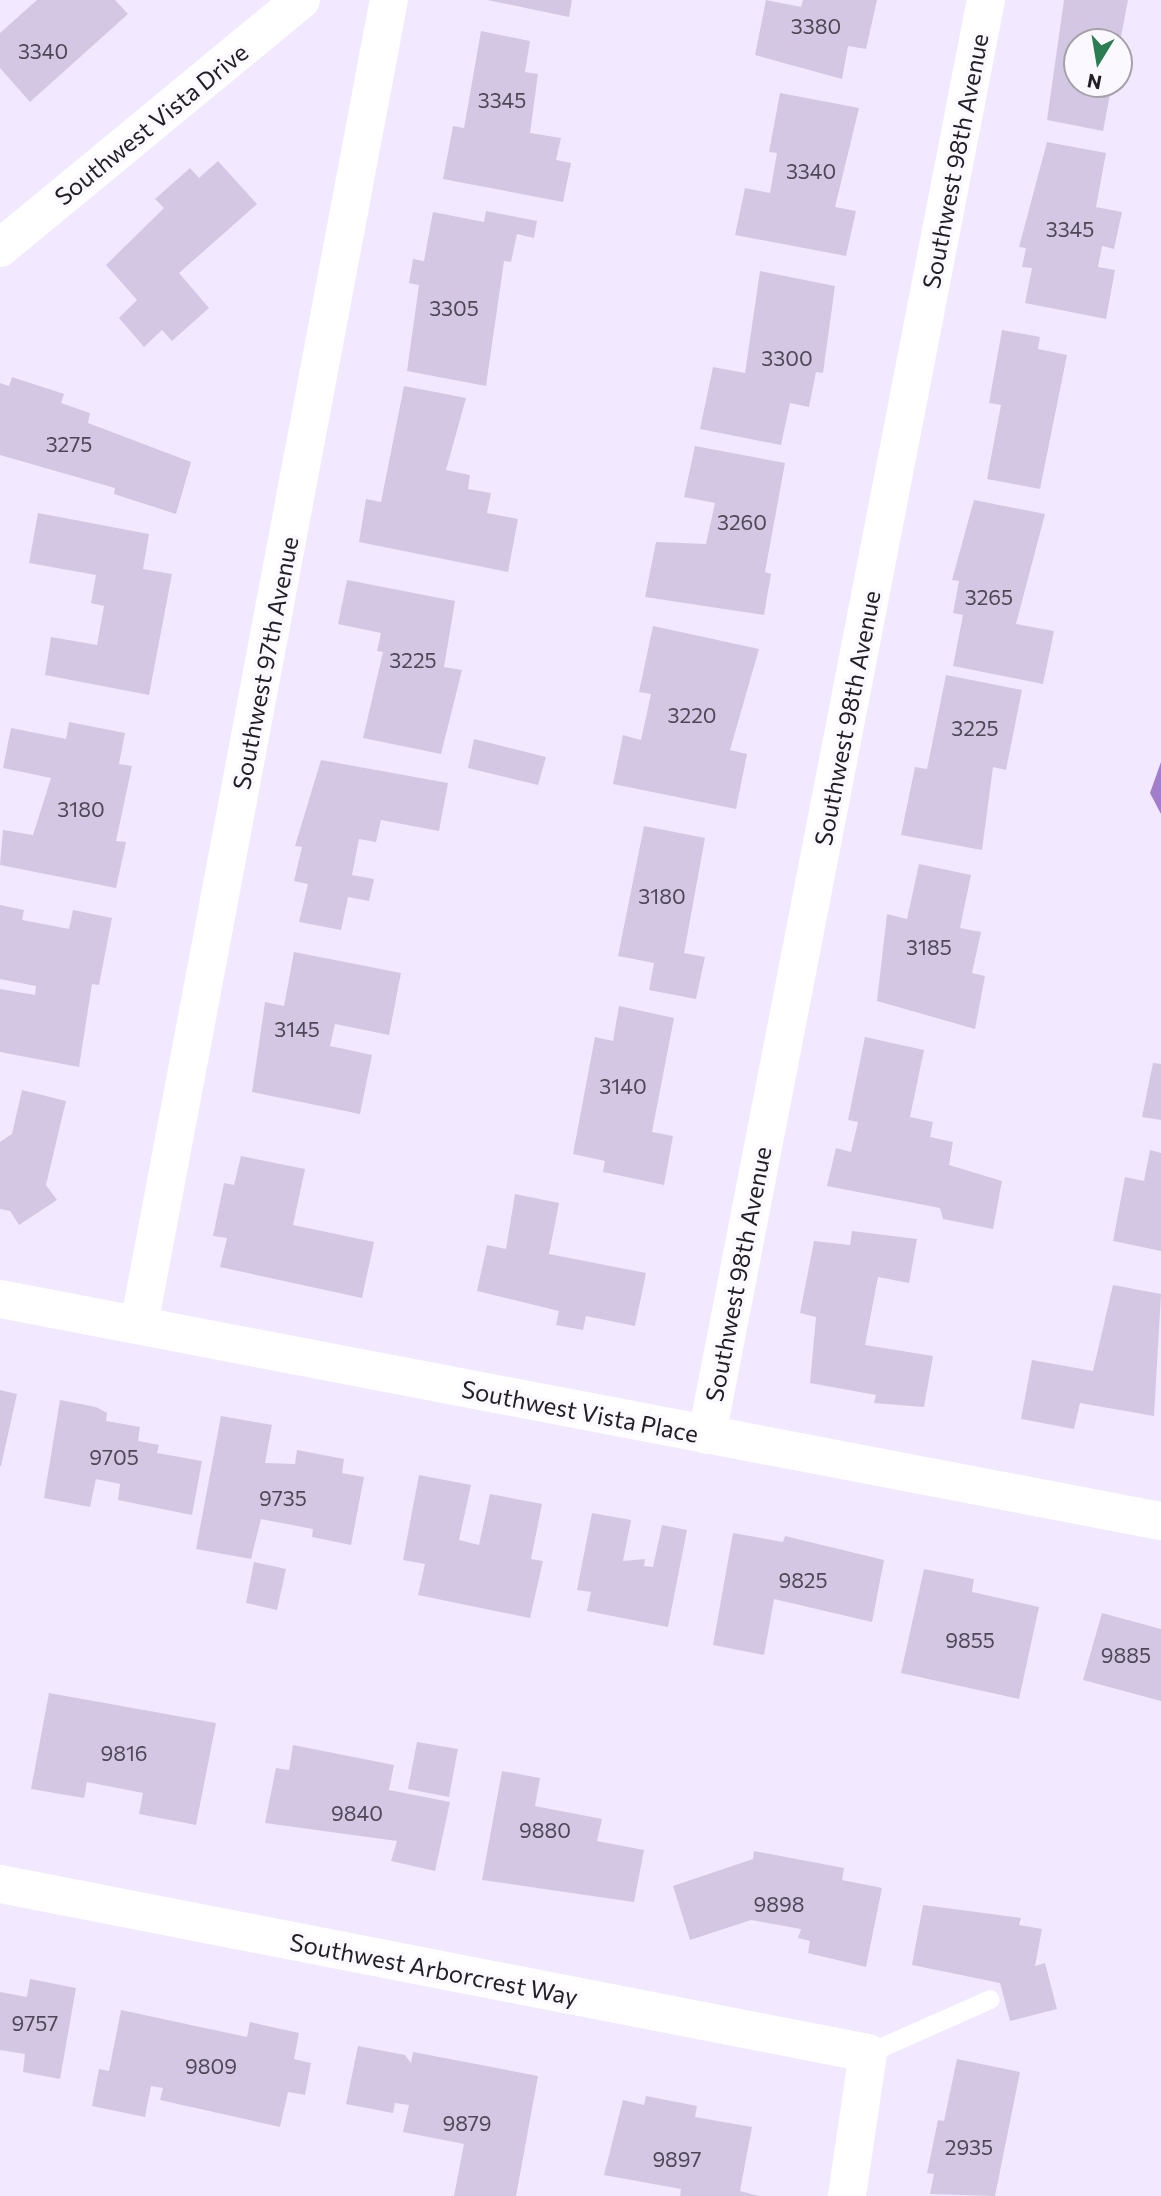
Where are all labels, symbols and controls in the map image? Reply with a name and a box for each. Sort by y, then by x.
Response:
house number: 3380 [791,13,841,39]
north arrow [1063,28,1133,98]
street label: Southwest 98th Avenue [916,31,994,291]
street label: Southwest Vista Drive [49,37,253,211]
house number: 3340 [18,38,68,64]
text: N [1085,69,1103,95]
house number: 3345 [478,87,526,113]
house number: 3340 [786,158,836,184]
house number: 3345 [1046,216,1094,242]
house number: 3305 [429,295,479,321]
house number: 3300 [761,345,813,371]
house number: 3275 [46,431,92,457]
house number: 3260 [717,509,767,535]
street label: Southwest 97th Avenue [226,534,304,792]
house number: 3265 [965,584,1013,610]
street label: Southwest 98th Avenue [808,588,886,848]
house number: 3225 [389,647,437,673]
house number: 3220 [668,702,716,728]
house number: 3225 [951,715,999,741]
house number: 3180 [57,796,105,822]
house number: 3180 [638,883,686,909]
house number: 3185 [906,934,952,960]
house number: 3145 [274,1016,320,1042]
house number: 3140 [599,1073,647,1099]
street label: Southwest 98th Avenue [699,1144,777,1404]
street label: Southwest Vista Place [459,1374,701,1448]
house number: 9705 [89,1444,139,1470]
house number: 9735 [259,1485,307,1511]
house number: 9825 [778,1567,828,1593]
house number: 9855 [945,1627,995,1653]
house number: 9885 [1101,1642,1151,1668]
house number: 9816 [100,1740,148,1766]
house number: 9840 [331,1800,383,1826]
house number: 9880 [519,1817,571,1843]
house number: 9898 [754,1891,804,1917]
street label: Southwest Arborcrest Way [288,1927,580,2011]
house number: 9757 [12,2010,58,2036]
house number: 9809 [185,2053,237,2079]
house number: 9879 [442,2110,492,2136]
house number: 2935 [945,2134,993,2160]
house number: 9897 [652,2146,702,2172]

